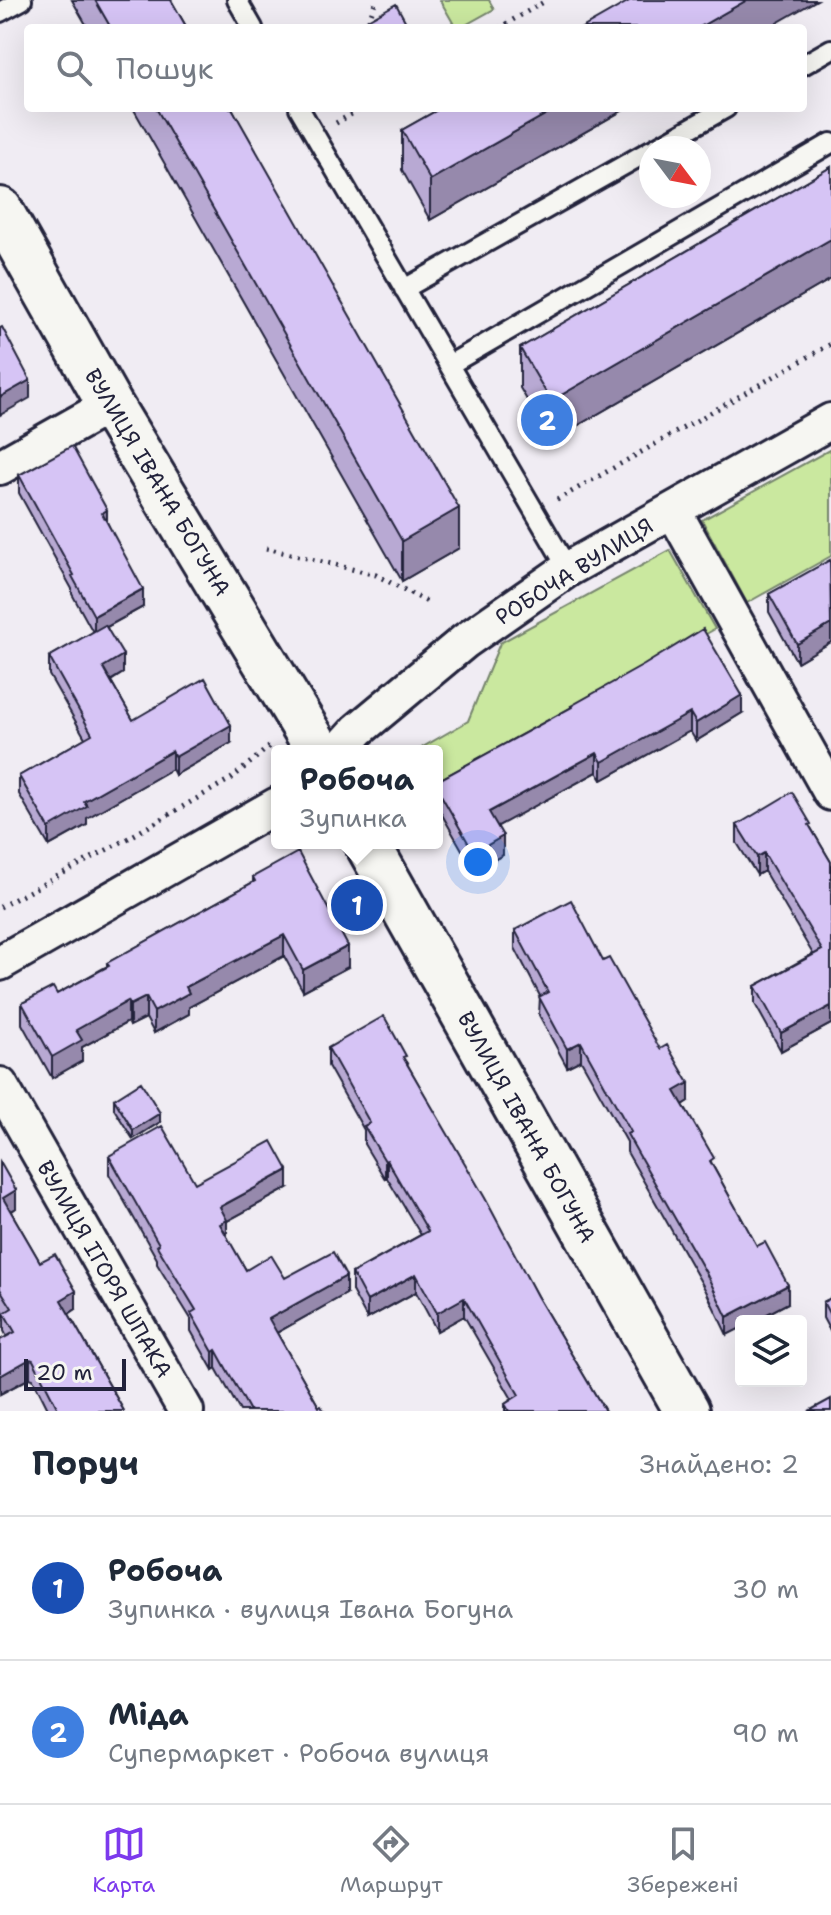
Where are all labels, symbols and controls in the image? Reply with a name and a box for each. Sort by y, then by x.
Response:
search box [24,24,807,112]
icon: search [52,46,96,90]
text: Пошук [116,48,213,89]
north arrow [639,136,711,208]
street label: ВУЛИЦЯ ІВАНА БОГУНА [78,363,237,601]
pin: 2 [521,390,573,450]
street label: РОБОЧА ВУЛИЦЯ [490,511,659,632]
popup [271,745,443,849]
text: Робоча [300,759,414,800]
text: Зупинка [300,800,407,835]
your location [458,842,498,882]
pin: 1 [331,875,383,935]
street label: ВУЛИЦЯ ІВАНА БОГУНА [451,1006,602,1248]
street label: ВУЛИЦЯ ІГОРЯ ШПАКА [30,1155,179,1383]
map controls [735,1315,807,1387]
button: layers [735,1315,807,1387]
scale bar [24,1355,126,1391]
text: 20 m [36,1358,93,1387]
text: Поруч [32,1440,139,1486]
text: Знайдено: 2 [640,1446,799,1481]
text: Робоча [108,1550,222,1591]
text: 1 [52,1571,64,1606]
text: 30 m [732,1571,799,1606]
text: Зупинка · вулиця Івана Богуна [108,1591,513,1626]
text: Міда [108,1694,189,1735]
text: 2 [49,1715,67,1750]
text: 90 m [732,1715,799,1750]
text: Супермаркет · Робоча вулиця [108,1735,489,1770]
tab: Карта [92,1822,155,1899]
tab: Маршрут [340,1822,443,1899]
tab: Збережені [627,1822,739,1899]

